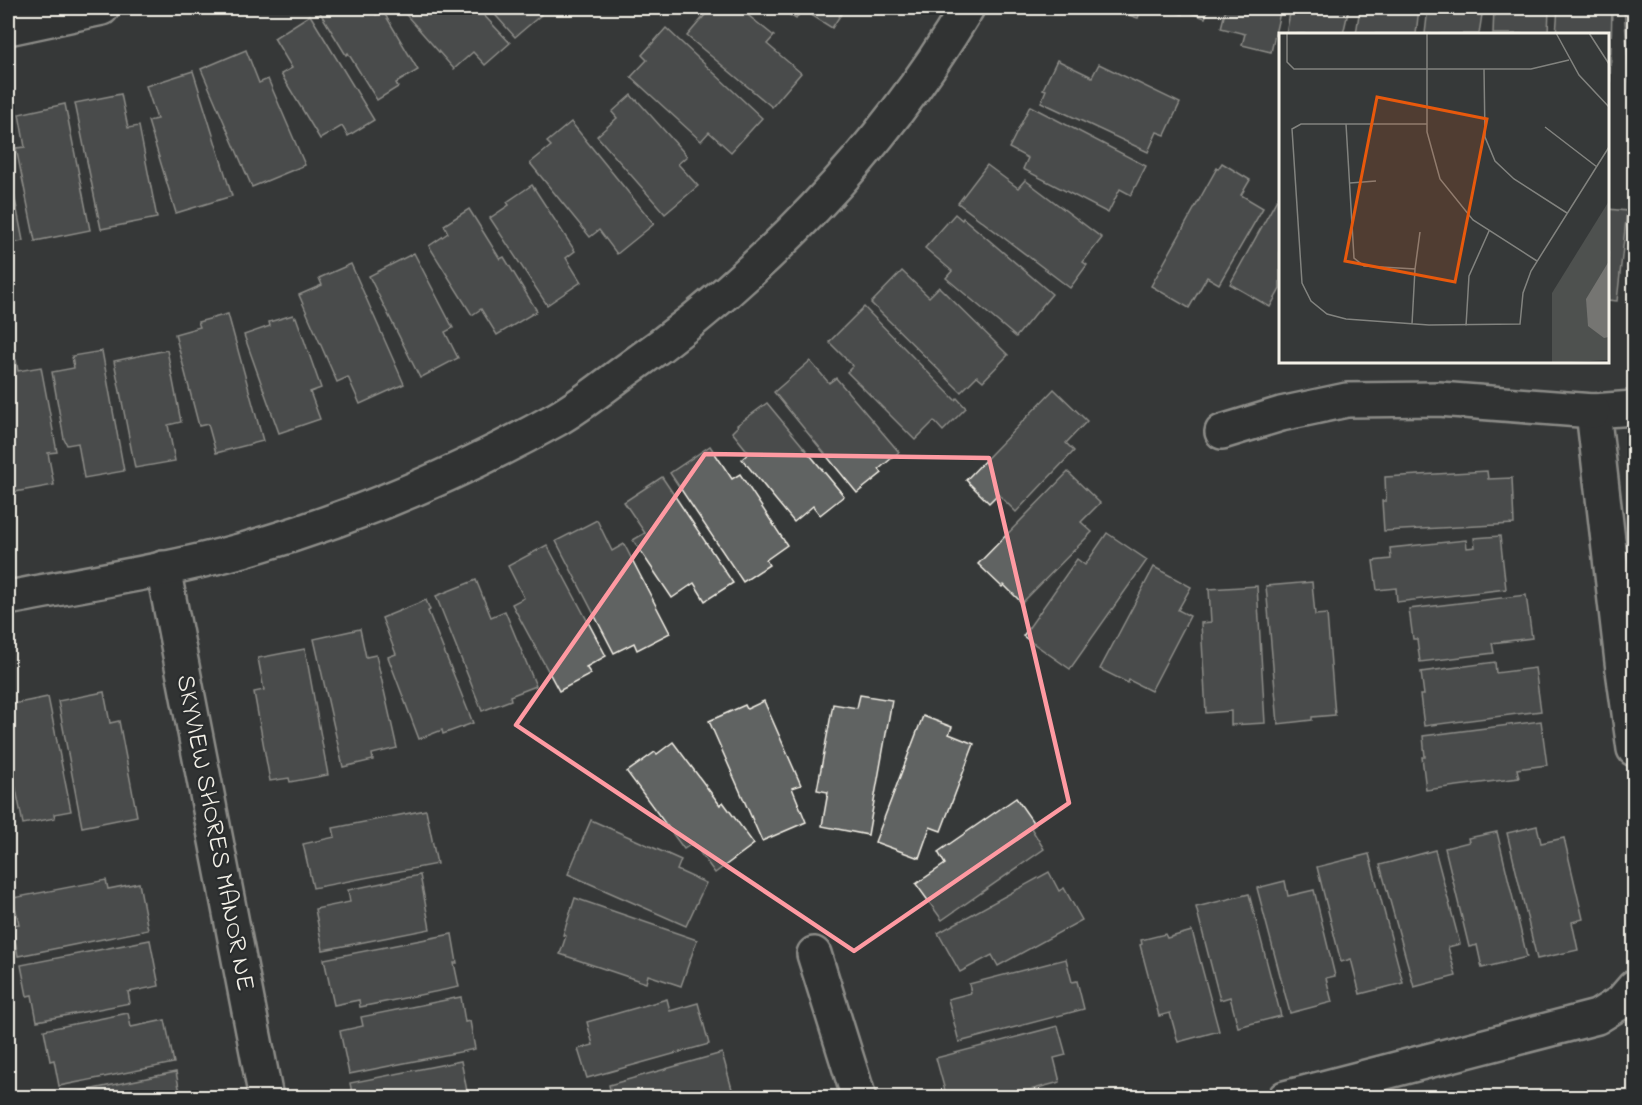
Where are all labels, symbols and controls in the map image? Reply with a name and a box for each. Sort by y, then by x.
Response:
inset map [1279,33,1609,363]
street label: SKYVIEW SHORES MANOR NE [165,671,263,995]

